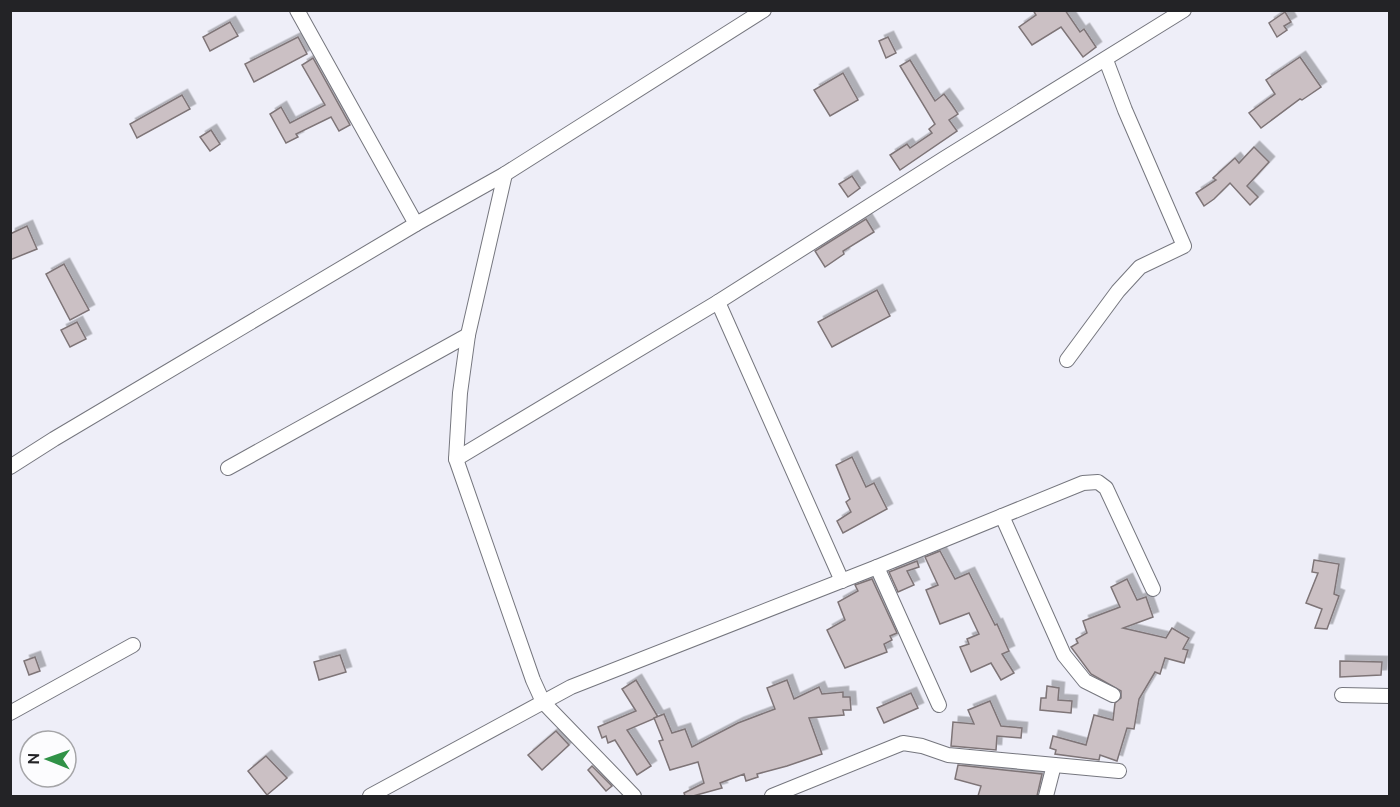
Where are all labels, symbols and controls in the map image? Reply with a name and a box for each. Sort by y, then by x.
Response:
north arrow [18,729,78,789]
text: N [24,753,42,765]

